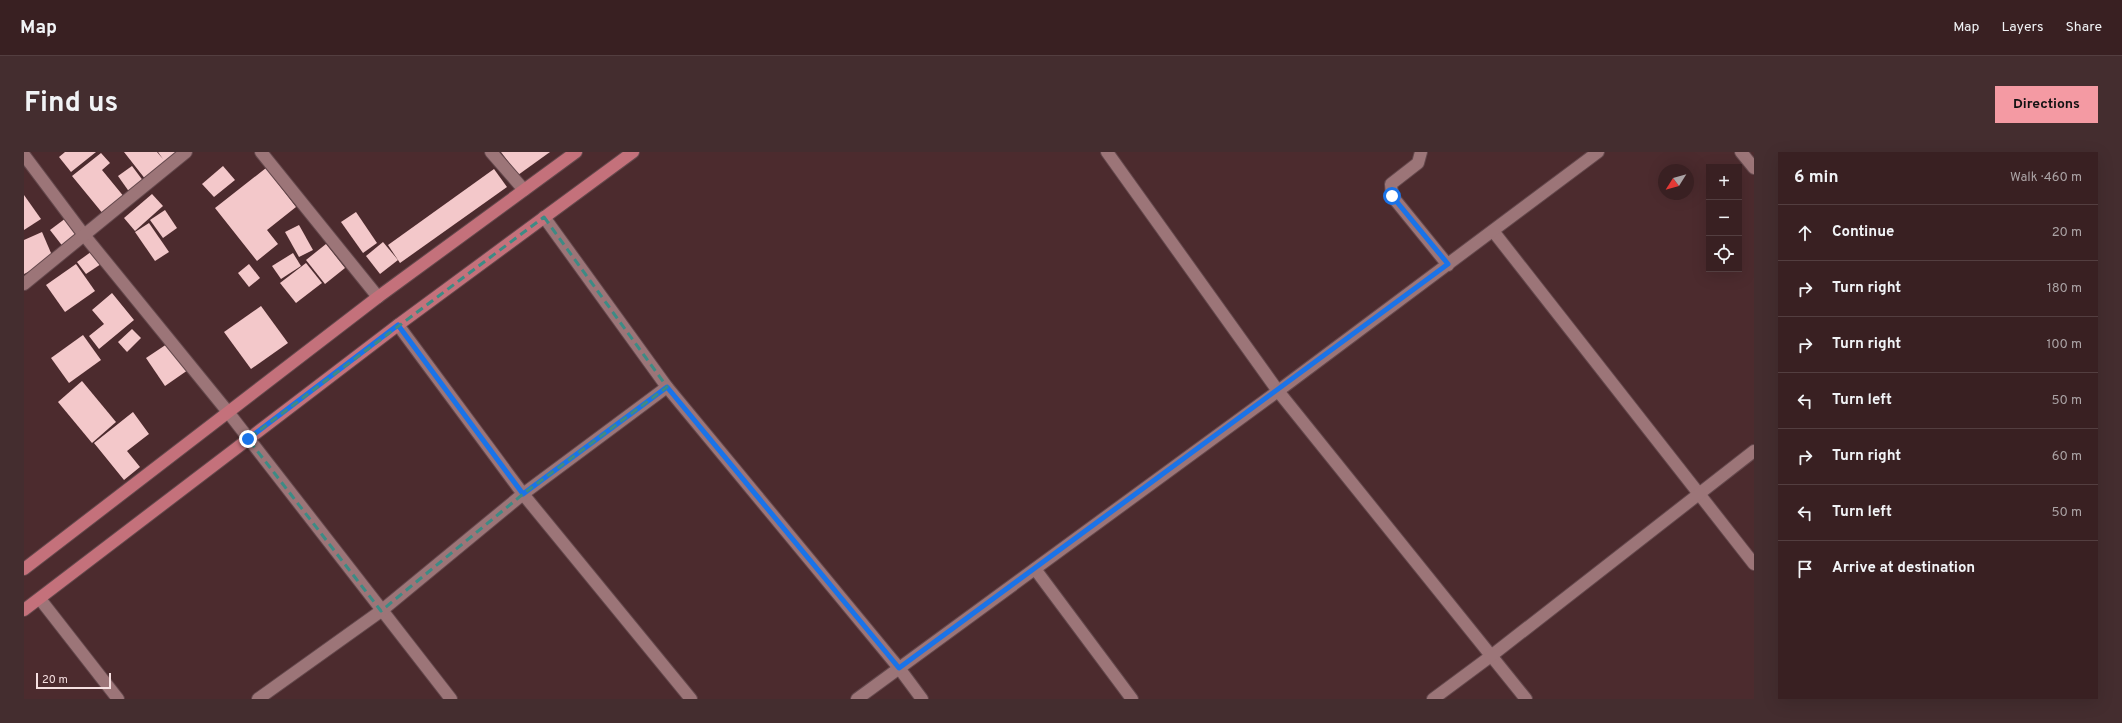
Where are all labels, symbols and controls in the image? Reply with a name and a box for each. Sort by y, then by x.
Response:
text: Map [20,16,57,40]
text: Map [1953,19,1979,36]
text: Layers [2001,19,2043,36]
text: Share [2065,19,2102,36]
text: Find us [24,86,118,122]
button: Directions [1995,86,2098,123]
north arrow [1658,164,1694,200]
map controls [1706,164,1742,272]
button: + [1706,164,1742,200]
text: 6 min [1794,167,1838,189]
text: Walk · 460 m [2010,170,2082,186]
route start [1383,187,1401,205]
button: − [1706,200,1742,236]
icon: ahead [1794,222,1816,244]
text: Continue [1832,223,1894,242]
text: 20 m [2052,225,2082,241]
button: locate [1706,236,1742,272]
icon: right [1794,278,1816,300]
text: Turn right [1832,279,1901,298]
text: 180 m [2047,281,2082,297]
icon: right [1794,334,1816,356]
text: Turn right [1832,335,1901,354]
text: 100 m [2046,337,2082,353]
icon: left [1794,390,1816,412]
text: Turn left [1832,391,1892,410]
text: 50 m [2052,393,2082,409]
route end [239,430,257,448]
icon: right [1794,446,1816,468]
text: Turn right [1832,447,1901,466]
text: 60 m [2052,449,2082,465]
icon: left [1794,502,1816,524]
text: Turn left [1832,503,1892,522]
text: 50 m [2052,505,2082,521]
icon: arrive [1794,558,1816,580]
text: Arrive at destination [1832,559,1975,578]
scale bar [36,671,111,690]
text: 20 m [42,673,68,687]

